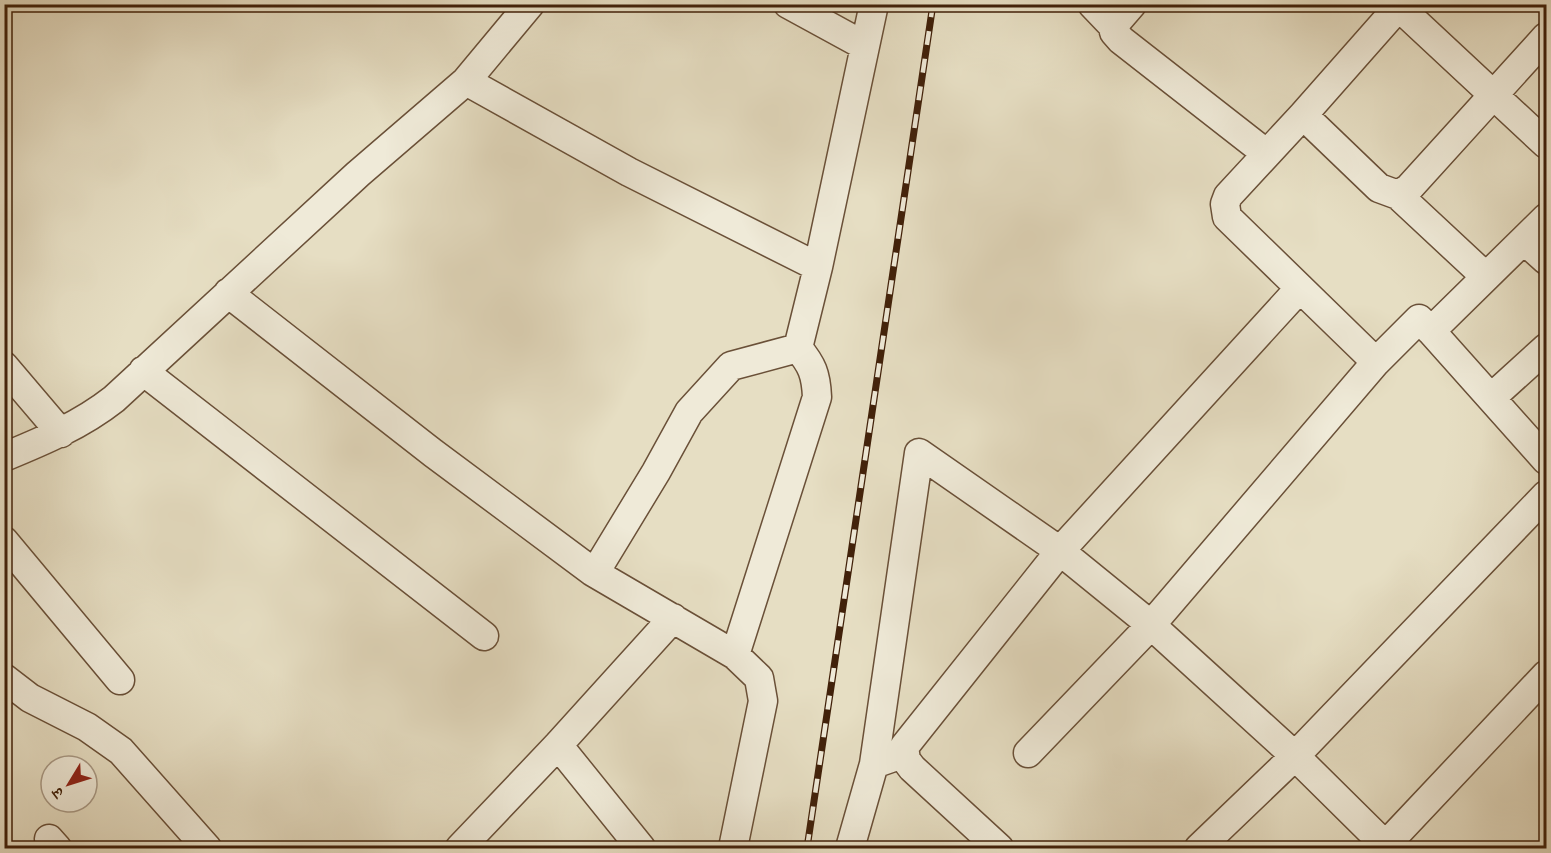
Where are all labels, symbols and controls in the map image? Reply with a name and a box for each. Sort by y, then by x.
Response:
north arrow [39,754,99,814]
text: उ [46,780,71,803]

